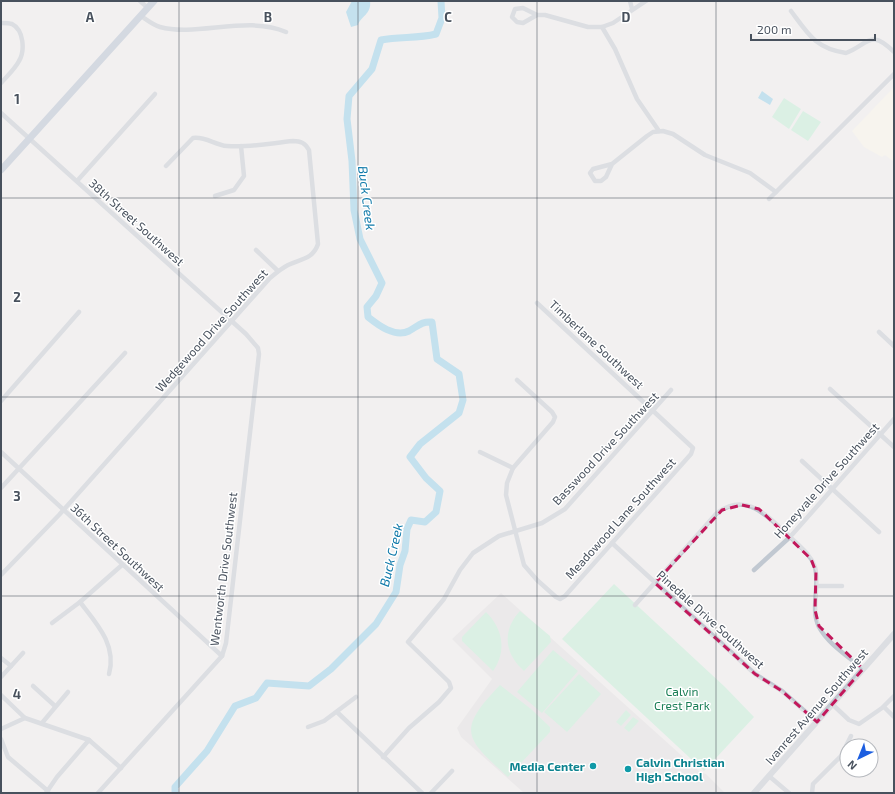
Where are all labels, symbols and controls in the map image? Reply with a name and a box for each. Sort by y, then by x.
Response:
text: A [86,9,95,25]
text: B [264,9,272,25]
text: C [444,9,452,25]
text: D [622,9,631,25]
scale bar [751,16,875,42]
text: 200 m [757,22,791,36]
text: 1 [14,91,20,107]
water label: Buck Creek [355,165,379,231]
street label: 38th Street Southwest [87,176,188,269]
street label: Wedgewood Drive Southwest [152,265,270,394]
text: 2 [13,289,21,305]
street label: Timberlane Southwest [547,297,647,392]
street label: Basswood Drive Southwest [549,388,661,507]
street label: Honeyvale Drive Southwest [771,419,882,540]
street label: Meadowood Lane Southwest [562,454,678,581]
text: 3 [13,488,21,504]
street label: Wentworth Drive Southwest [207,491,239,647]
street label: 36th Street Southwest [68,500,168,594]
water label: Buck Creek [376,522,406,588]
street label: Pinedale Drive Southwest [654,567,768,671]
street label: Ivanrest Avenue Southwest [762,645,870,767]
park label: Calvin Crest Park [654,684,710,712]
text: 4 [13,686,21,702]
north arrow [839,738,879,778]
place label: Calvin Christian High School [636,755,725,783]
text: N [844,758,859,773]
place label: Media Center [509,759,585,773]
marker: Media Center [588,761,598,771]
marker: Calvin Christian High School [623,764,633,774]

